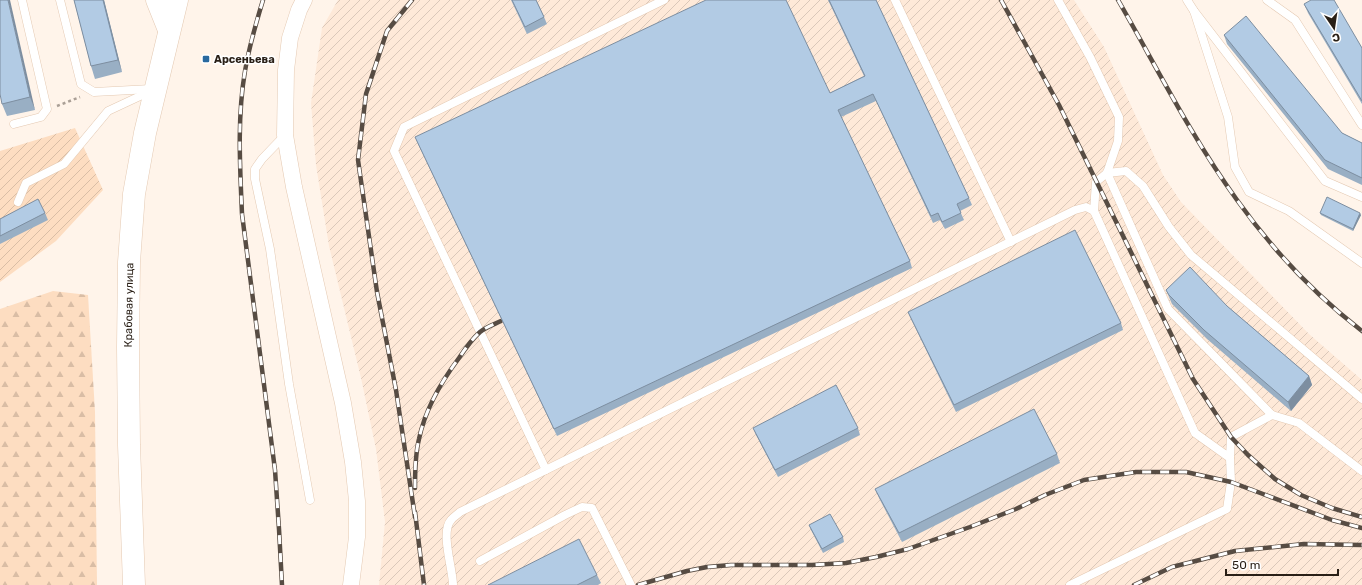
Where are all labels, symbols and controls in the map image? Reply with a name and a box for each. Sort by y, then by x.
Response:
north arrow [1314,8,1354,48]
text: С [1331,30,1341,45]
place label: Арсеньева [214,53,275,66]
marker: Арсеньева [201,54,211,64]
street label: Крабовая улица [122,262,136,348]
scale bar [1226,551,1338,577]
text: 50 m [1232,558,1260,572]

